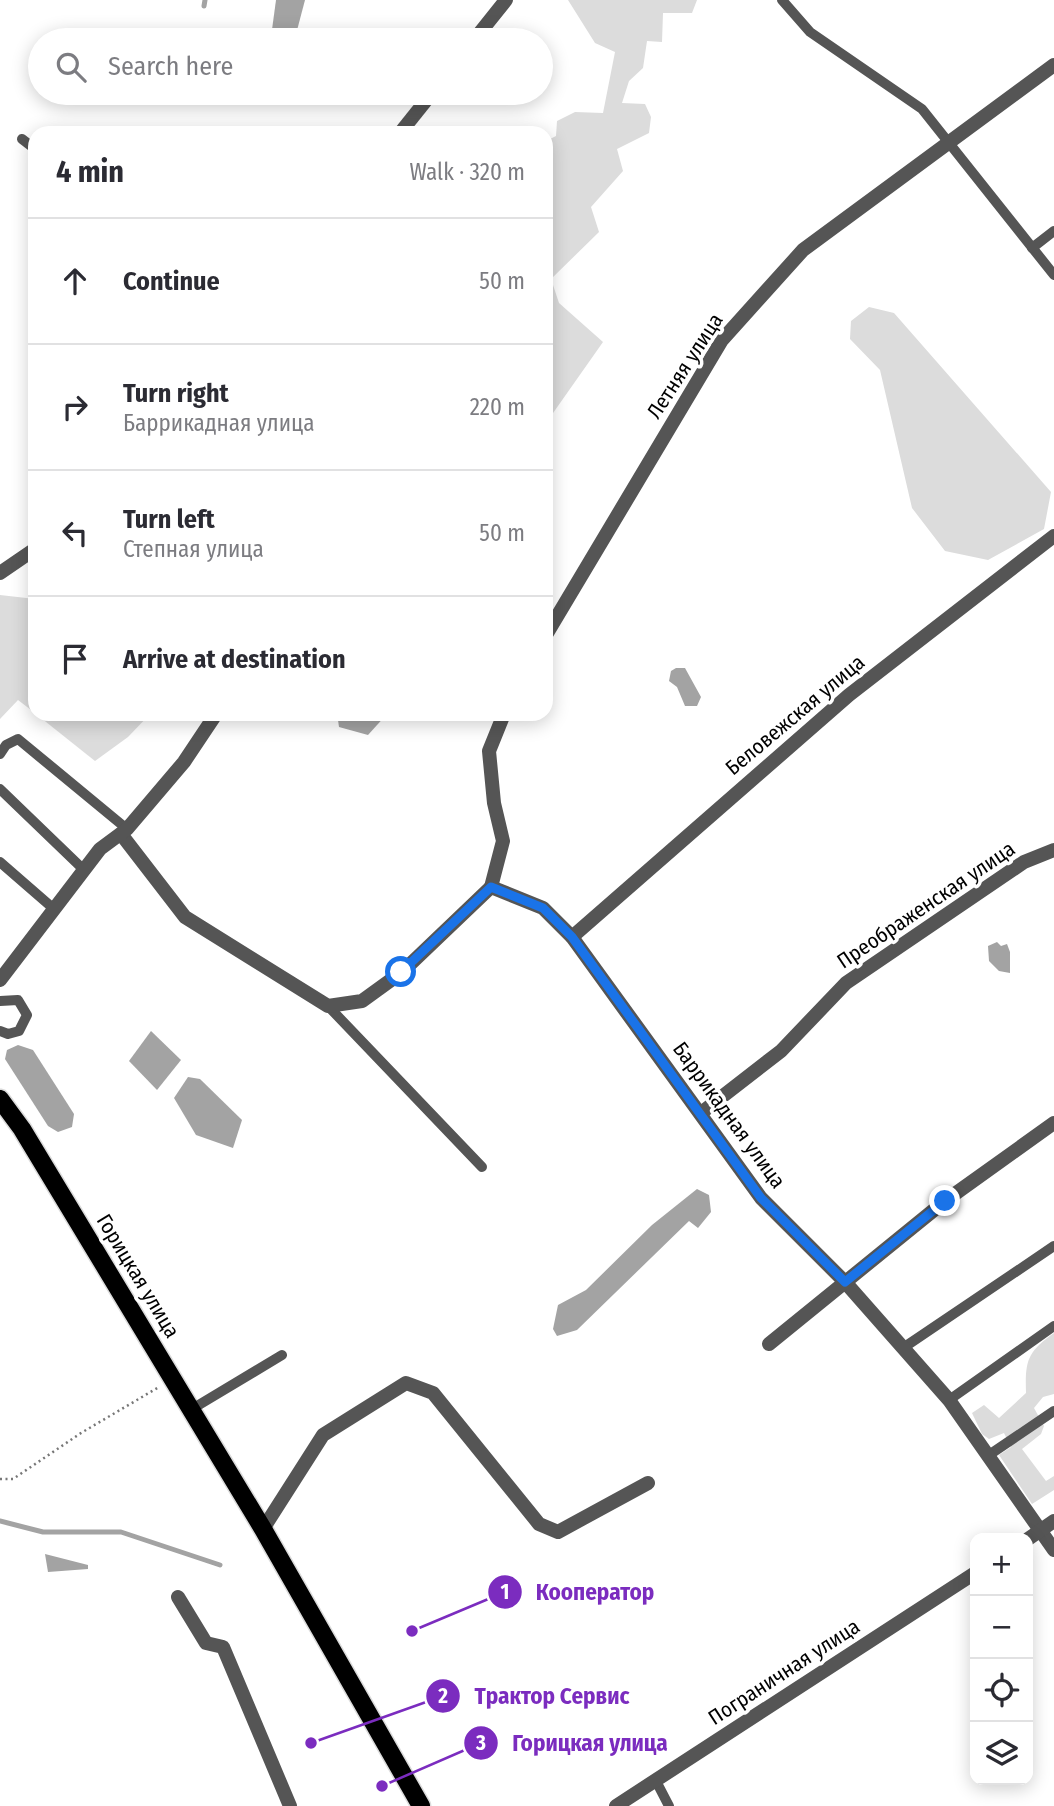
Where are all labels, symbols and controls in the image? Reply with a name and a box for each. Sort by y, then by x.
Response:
search box [28,28,553,105]
icon: search [52,48,90,86]
text: Search here [108,51,233,82]
text: 4 min [56,154,124,190]
text: Walk · 320 m [410,158,525,186]
icon: ahead [56,262,94,300]
text: Continue [123,266,220,297]
text: 50 m [479,267,525,295]
street label: Летняя улица [641,308,729,424]
text: Turn right [123,378,229,409]
icon: right [56,388,94,426]
text: 220 m [470,393,525,421]
text: Баррикадная улица [123,409,314,437]
text: Turn left [123,504,215,535]
icon: left [56,514,94,552]
text: 50 m [479,519,525,547]
text: Степная улица [123,535,264,563]
icon: arrive [56,640,94,678]
text: Arrive at destination [123,644,346,675]
street label: Беловежская улица [720,649,870,781]
street label: Преображенская улица [832,836,1020,974]
route start [385,956,416,987]
street label: Баррикадная улица [667,1037,791,1193]
route end [929,1185,960,1216]
street label: Горицкая улица [91,1209,185,1343]
map controls [970,1533,1033,1785]
button: + [970,1533,1033,1596]
callout: Кооператор [487,1570,669,1614]
text: Кооператор [536,1578,654,1606]
text: 1 [501,1579,509,1605]
button: − [970,1596,1033,1659]
street label: Пограничная улица [703,1613,865,1731]
button: locate [970,1659,1033,1722]
callout: Трактор Сервис [425,1674,643,1718]
text: Трактор Сервис [474,1682,630,1710]
text: 2 [437,1683,448,1709]
callout: Горицкая улица [463,1721,682,1765]
button: layers [970,1722,1033,1785]
text: Горицкая улица [512,1729,668,1757]
text: 3 [475,1730,486,1756]

